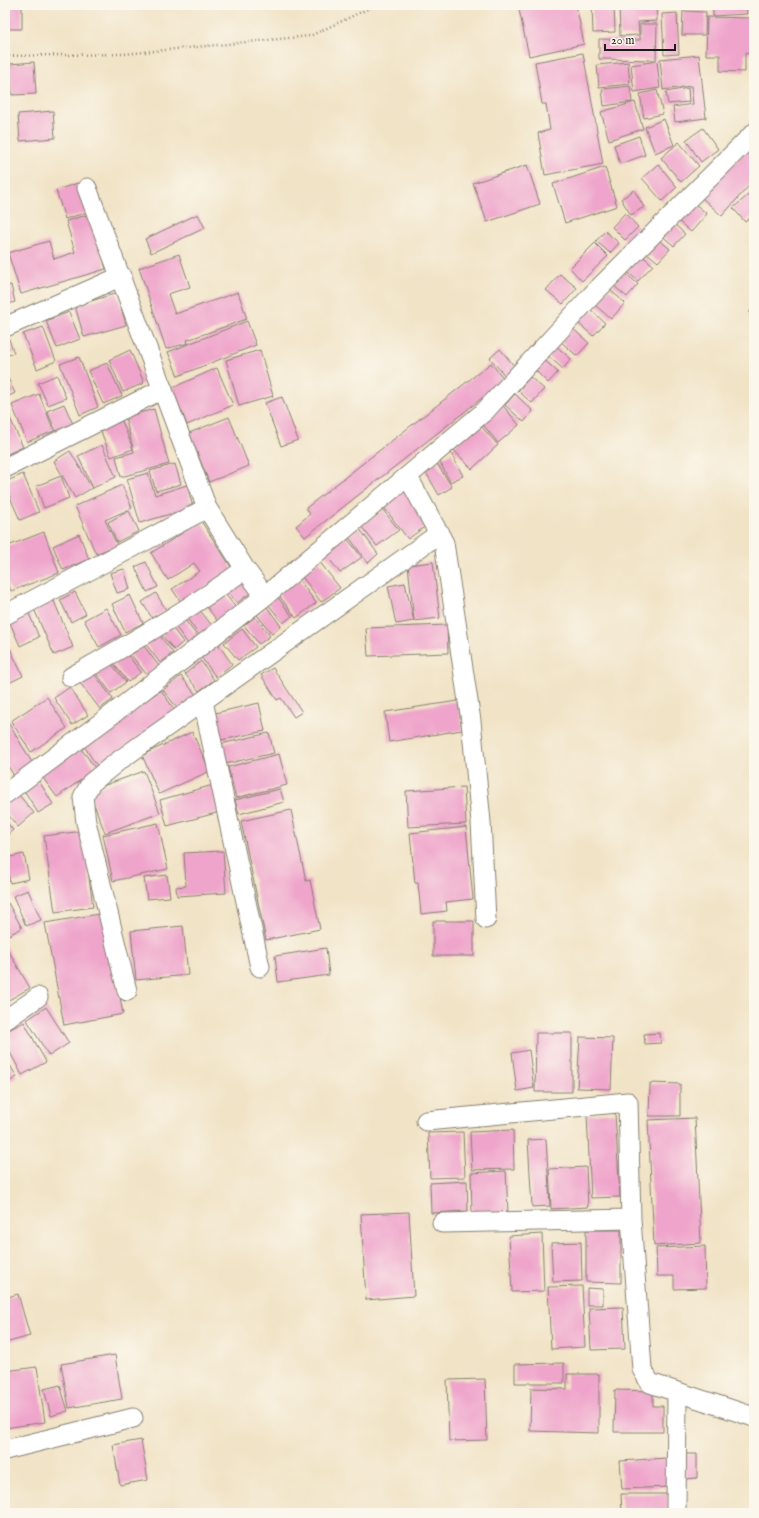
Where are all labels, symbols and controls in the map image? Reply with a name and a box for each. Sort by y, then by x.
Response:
scale bar [605,26,675,52]
text: 20 m [611,33,634,48]

